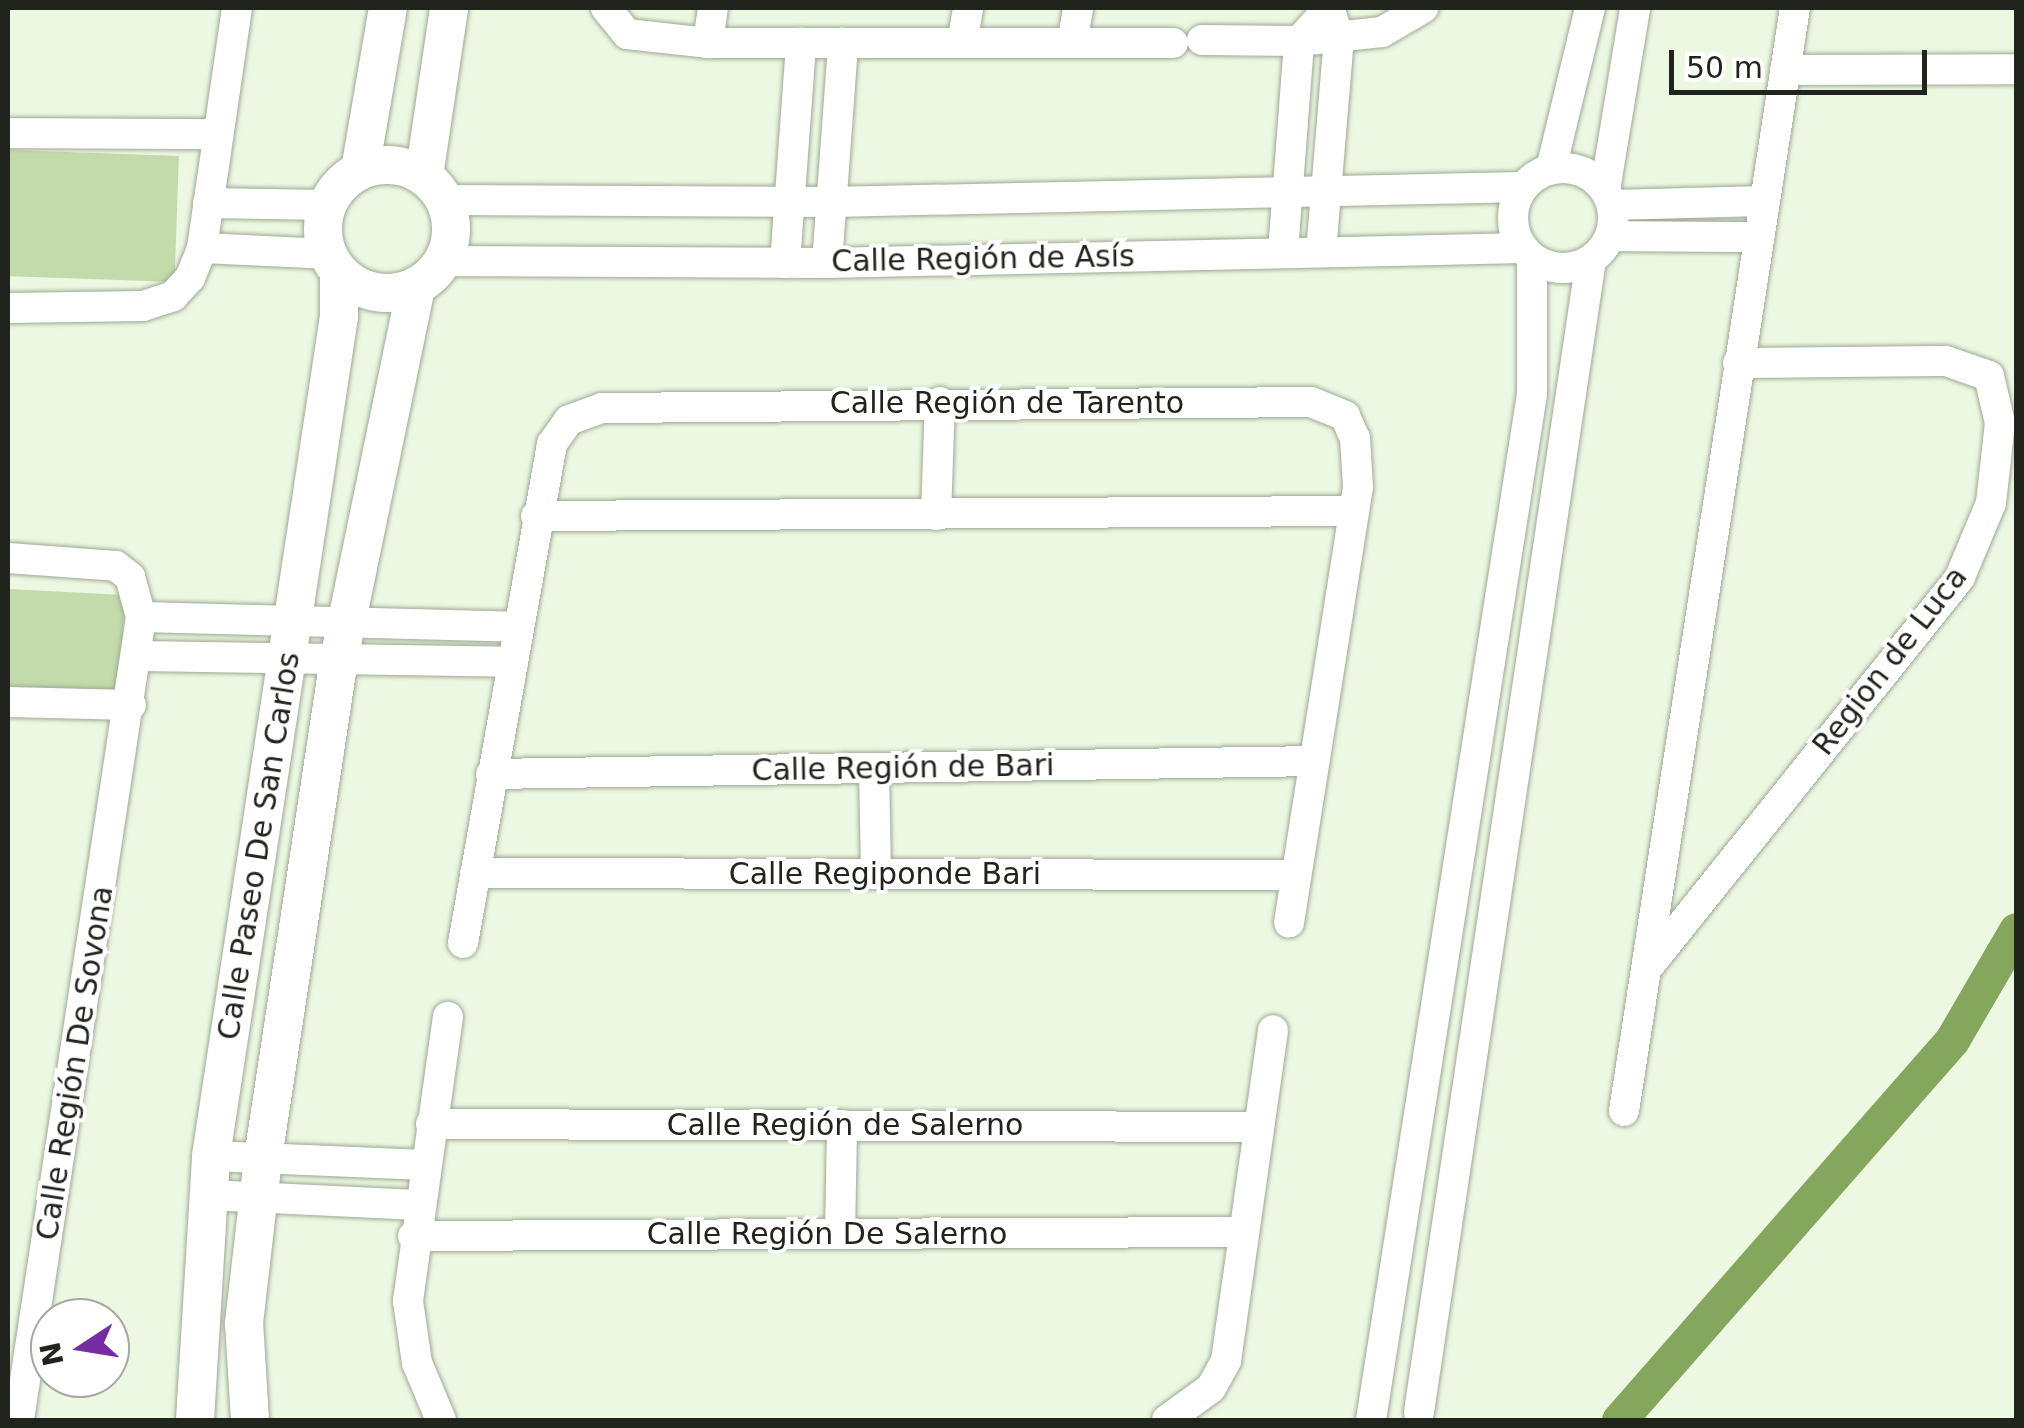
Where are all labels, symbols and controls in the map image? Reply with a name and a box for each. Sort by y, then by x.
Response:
scale bar [1674,30,1932,92]
text: 50 m [1686,50,1763,85]
street label: Calle Región de Asís [831,238,1135,280]
street label: Calle Región de Tarento [830,385,1184,421]
street label: Region de Luca [1805,560,1975,762]
street label: Calle Paseo De San Carlos [211,650,307,1042]
street label: Calle Región de Bari [751,747,1055,789]
street label: Calle Regiponde Bari [729,856,1041,892]
street label: Calle Región De Sovona [29,883,121,1243]
street label: Calle Región de Salerno [667,1107,1023,1143]
street label: Calle Región De Salerno [647,1216,1007,1252]
north arrow [30,1298,130,1398]
text: N [34,1339,71,1369]

